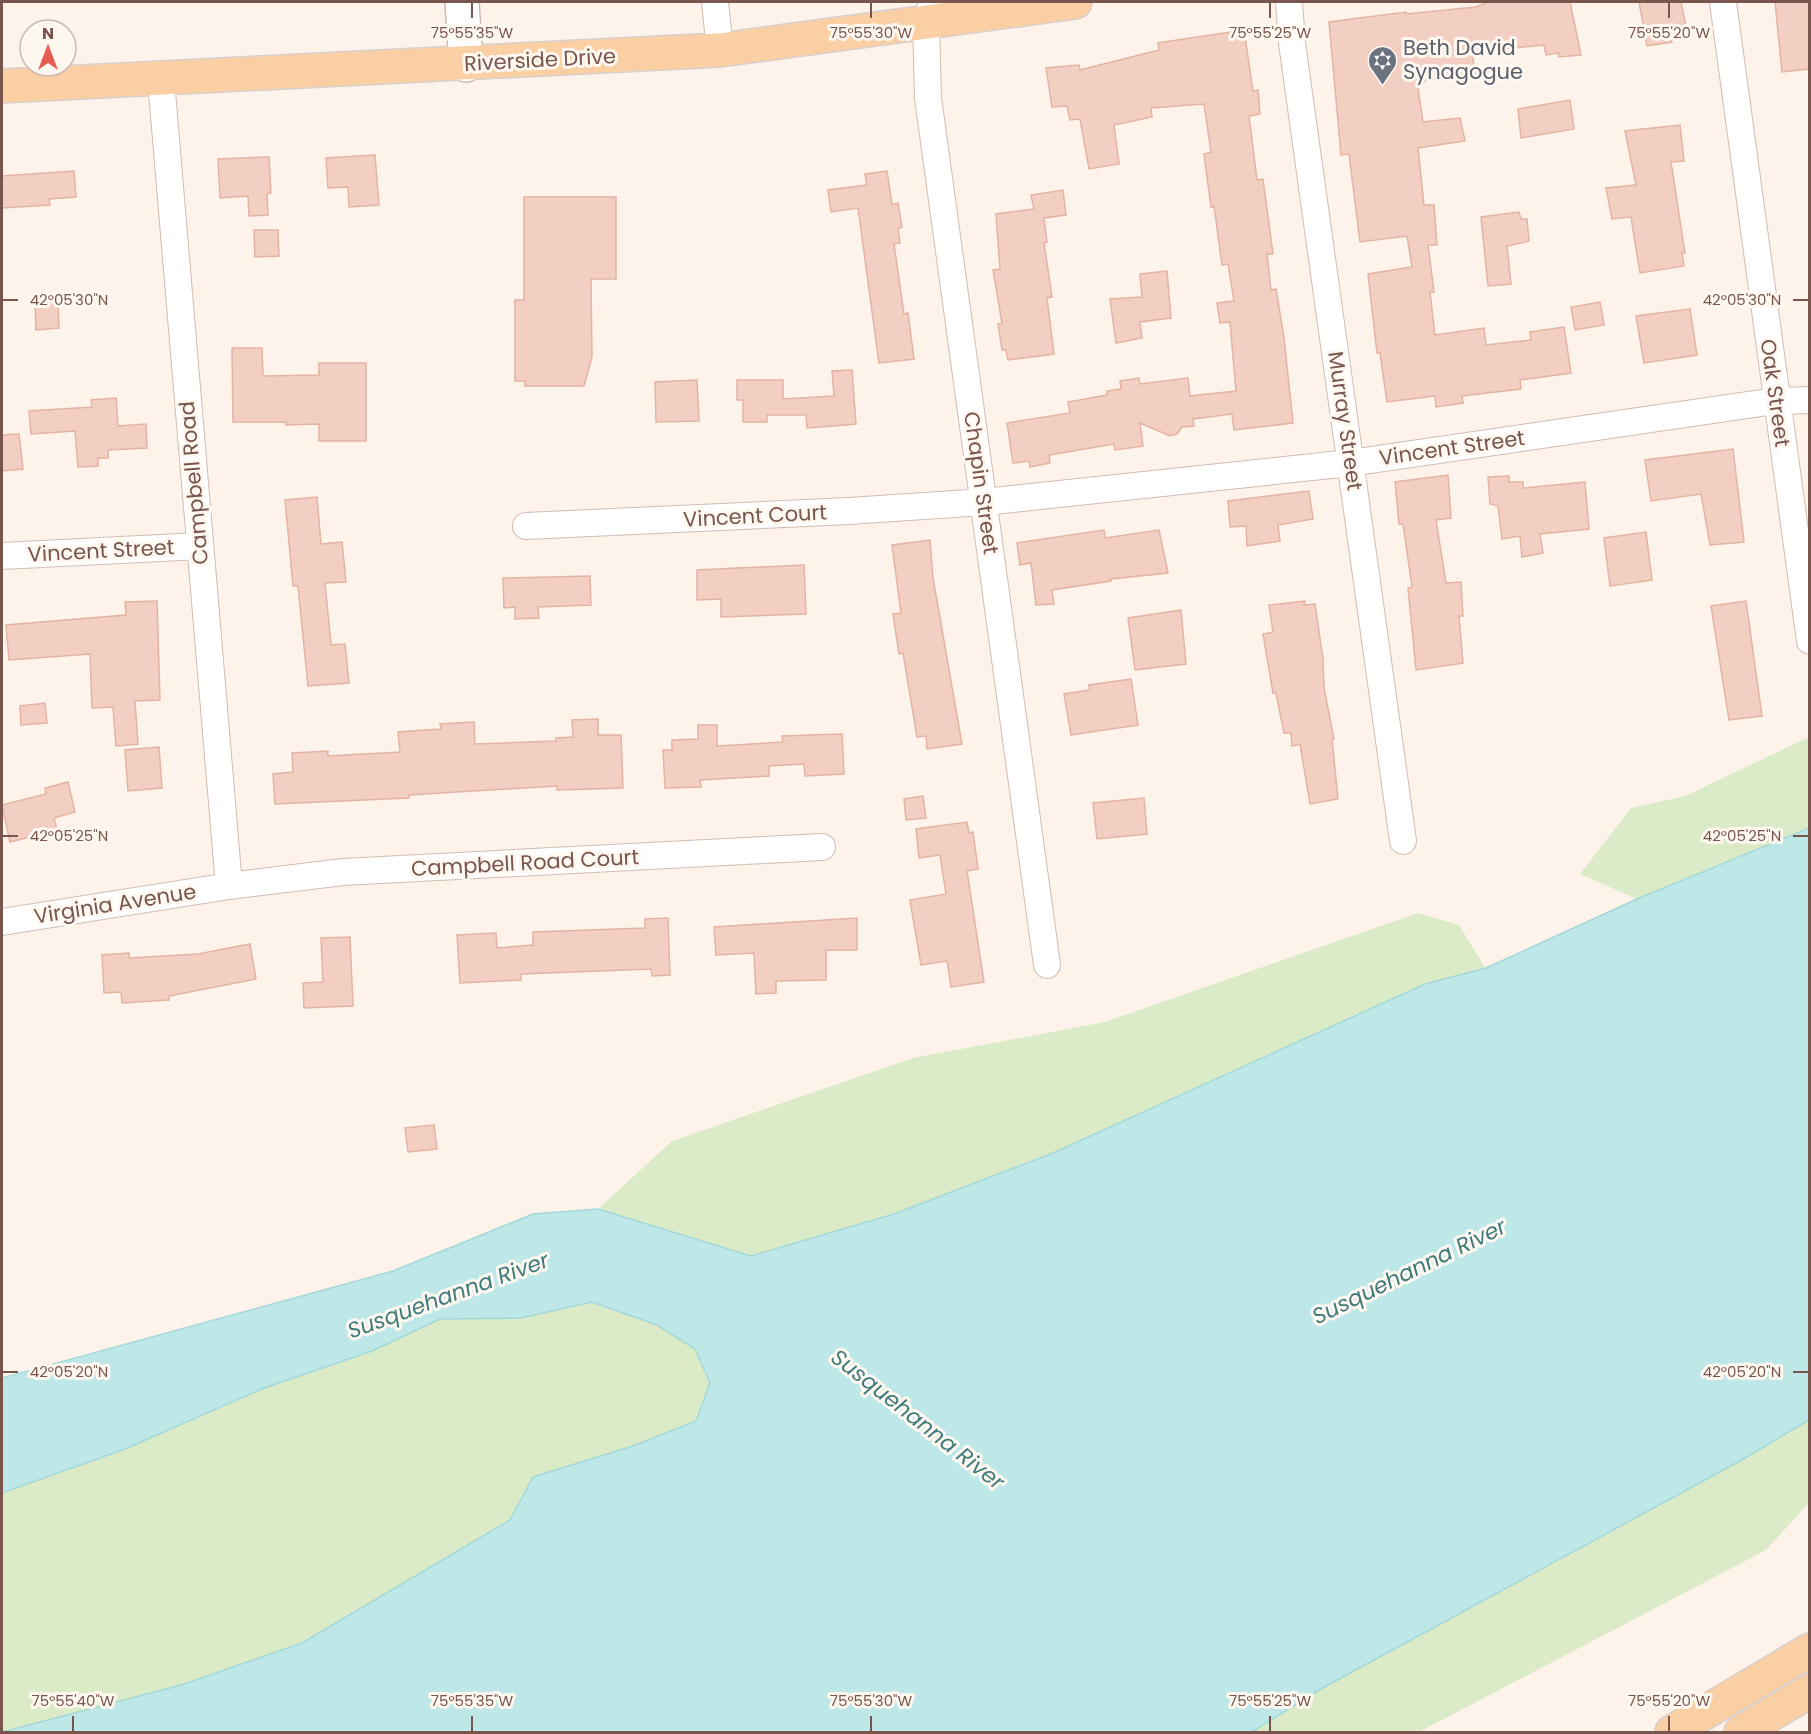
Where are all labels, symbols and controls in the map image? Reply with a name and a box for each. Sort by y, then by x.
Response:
north arrow [18,18,78,78]
text: N [42,22,54,45]
text: 75°55'35"W [431,22,513,43]
text: 75°55'30"W [830,22,912,43]
text: 75°55'25"W [1229,22,1311,43]
text: 75°55'20"W [1628,22,1710,43]
place label: Beth David Synagogue [1403,33,1523,86]
street label: Riverside Drive [463,41,617,78]
synagogue icon: Beth David Synagogue [1366,44,1398,86]
text: 42°05'30"N [30,289,108,310]
text: 42°05'30"N [1703,289,1781,310]
street label: Oak Street [1754,337,1797,449]
street label: Murray Street [1321,349,1370,492]
street label: Campbell Road [172,400,215,566]
street label: Chapin Street [957,410,1006,556]
street label: Vincent Street [1377,423,1527,472]
street label: Vincent Court [682,497,828,534]
street label: Vincent Street [27,532,175,569]
text: 42°05'25"N [30,825,108,846]
text: 42°05'25"N [1703,825,1781,846]
street label: Campbell Road Court [410,842,640,883]
street label: Virginia Avenue [32,876,198,931]
water label: Susquehanna River [1307,1211,1512,1332]
water label: Susquehanna River [343,1244,554,1346]
water label: Susquehanna River [824,1342,1012,1498]
text: 42°05'20"N [30,1361,108,1382]
text: 42°05'20"N [1703,1361,1781,1382]
text: 75°55'40"W [32,1690,115,1711]
text: 75°55'35"W [431,1690,513,1711]
text: 75°55'30"W [830,1690,912,1711]
text: 75°55'25"W [1229,1690,1311,1711]
text: 75°55'20"W [1628,1690,1710,1711]

